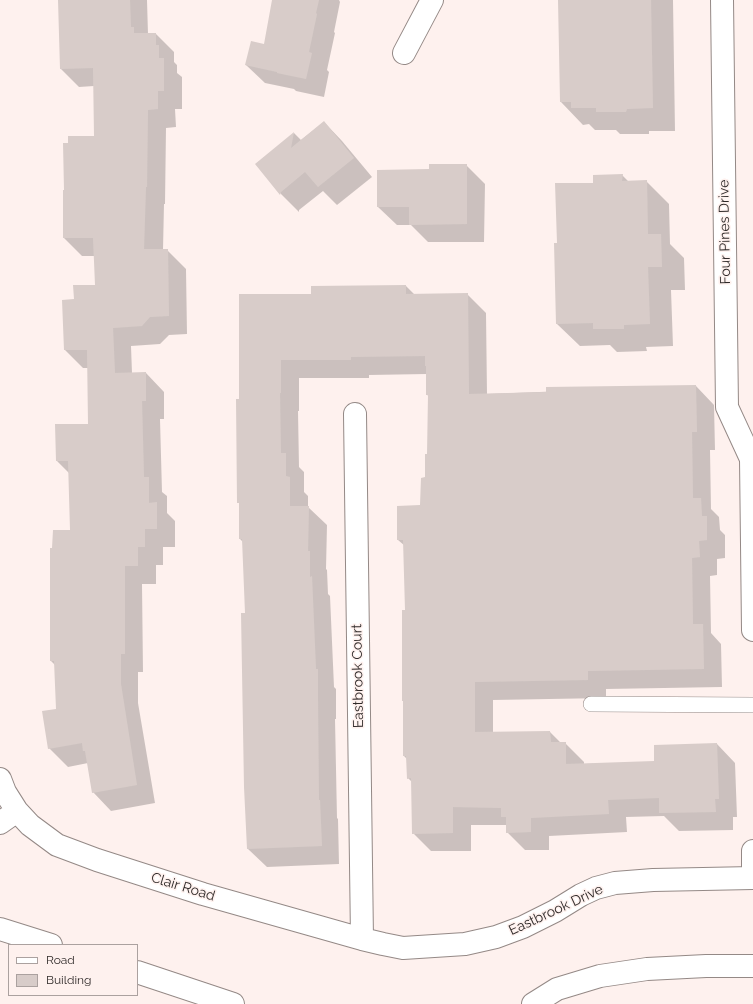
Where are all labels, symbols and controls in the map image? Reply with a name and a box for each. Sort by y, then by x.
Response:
street label: Four Pines Drive [716,179,734,285]
street label: Eastbrook Court [349,624,367,728]
street label: Clair Road [149,869,217,905]
street label: Eastbrook Drive [506,881,606,939]
legend [8,944,138,996]
text: Road [46,953,75,967]
text: Building [46,973,92,987]

